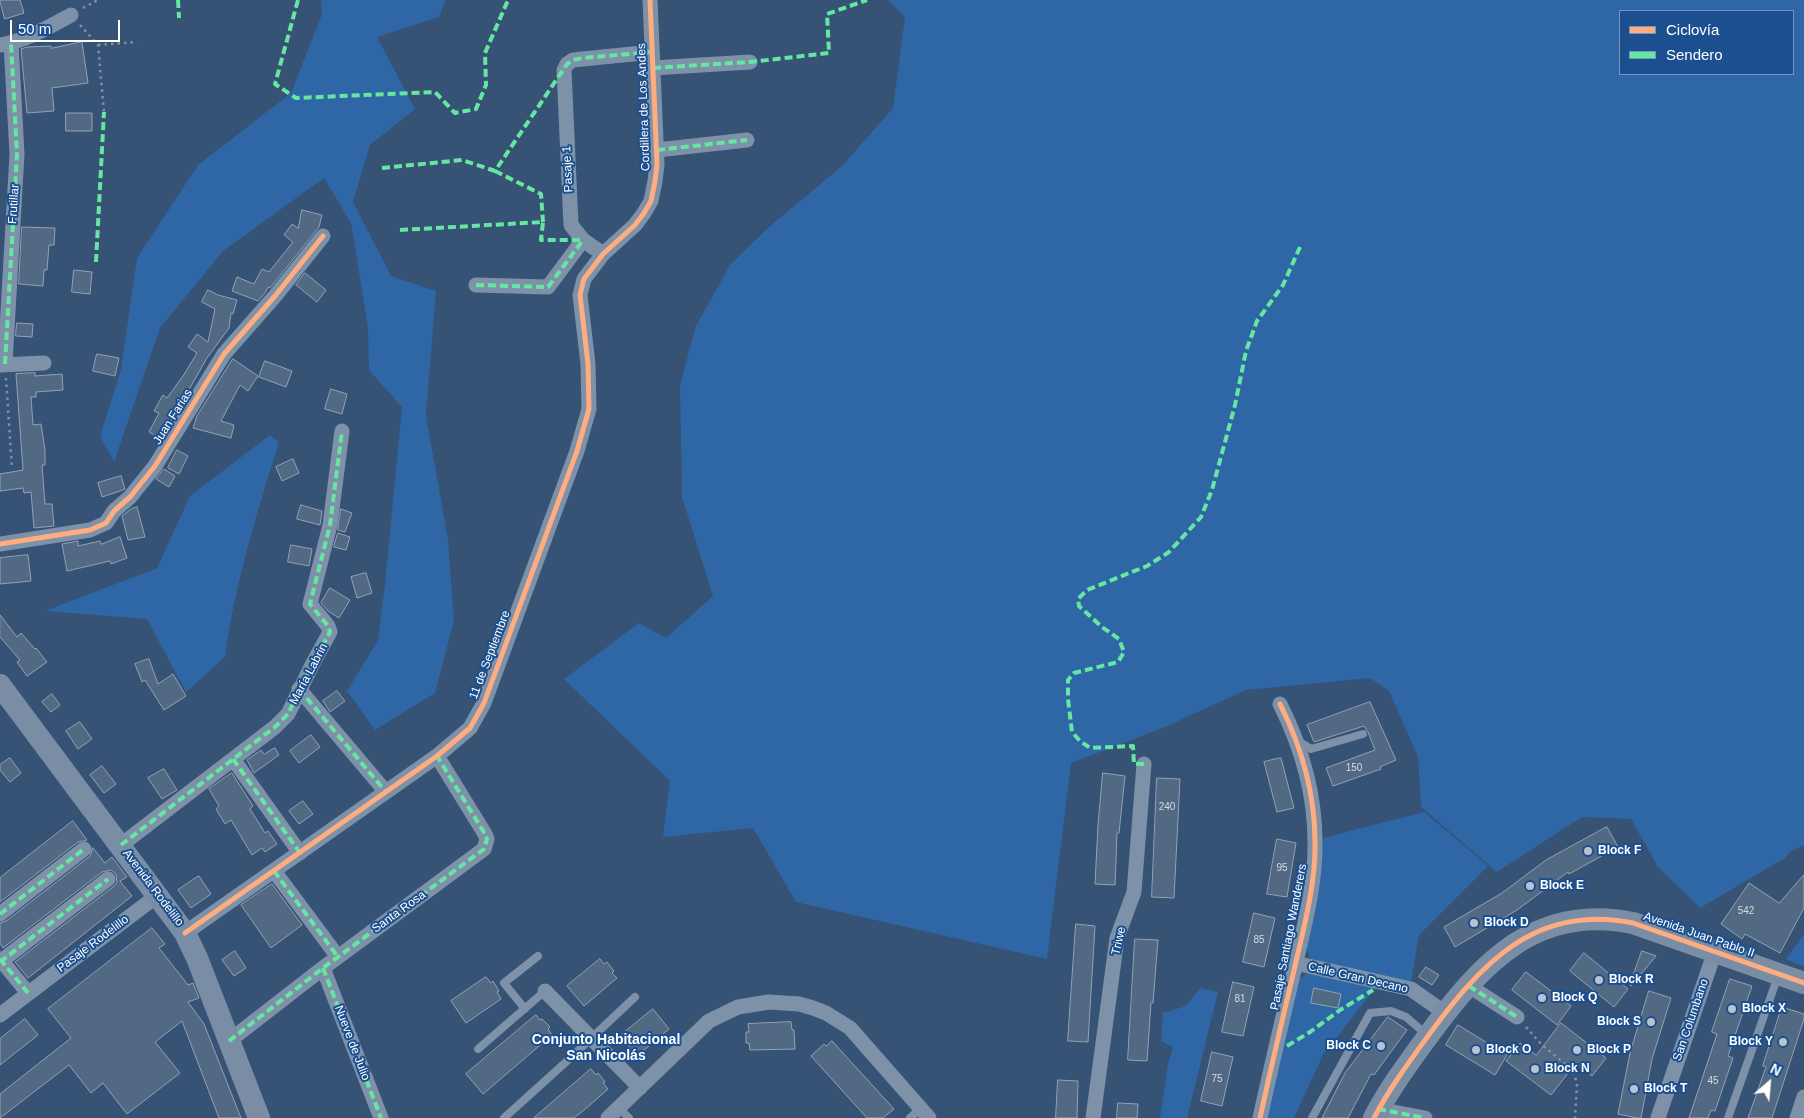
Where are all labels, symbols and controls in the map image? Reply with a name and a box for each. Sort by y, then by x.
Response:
scale bar [12,10,122,42]
legend [1619,10,1794,75]
text: 50 m [18,20,51,37]
text: Ciclovía [1666,21,1719,38]
street label: Cordillera de Los Andes [635,43,653,171]
text: Sendero [1666,46,1723,63]
street label: Pasaje 1 [560,145,576,193]
street label: Frutillar [5,184,23,224]
street label: Juan Farias [150,387,196,447]
street label: 11 de Septiembre [466,609,514,701]
street label: María Labrin [287,641,331,707]
house number: 150 [1346,762,1362,774]
house number: 240 [1159,801,1175,813]
place label: Block F [1598,844,1641,858]
marker: Block F [1582,845,1594,857]
street label: Avenida Rodelillo [119,847,187,929]
house number: 95 [1276,862,1288,874]
street label: Pasaje Santiago Wanderers [1268,863,1310,1011]
place label: Block E [1540,879,1584,893]
marker: Block E [1524,880,1536,892]
street label: Santa Rosa [369,888,429,936]
house number: 542 [1738,905,1754,917]
street label: Avenida Juan Pablo II [1642,909,1756,961]
street label: Pasaje Rodelillo [54,912,132,976]
place label: Block D [1484,916,1529,930]
marker: Block D [1468,917,1480,929]
street label: Triwe [1109,925,1129,957]
house number: 85 [1253,934,1265,946]
street label: Calle Gran Decano [1307,960,1409,996]
place label: Block R [1609,973,1654,987]
marker: Block R [1593,974,1605,986]
street label: San Columbano [1670,977,1712,1063]
place label: Block Q [1552,991,1597,1005]
marker: Block Q [1536,992,1548,1004]
house number: 81 [1234,993,1246,1005]
place label: Block X [1742,1002,1786,1016]
street label: Nueve de Julio [331,1003,373,1083]
marker: Block X [1726,1003,1738,1015]
place label: Block S [1597,1015,1641,1029]
marker: Block S [1645,1016,1657,1028]
district label: Conjunto Habitacional San Nicolás [532,1032,680,1064]
place label: Block Y [1729,1035,1773,1049]
marker: Block Y [1777,1036,1789,1048]
place label: Block C [1326,1039,1371,1053]
marker: Block C [1375,1040,1387,1052]
place label: Block O [1486,1043,1531,1057]
place label: Block P [1587,1043,1631,1057]
marker: Block O [1470,1044,1482,1056]
marker: Block P [1571,1044,1583,1056]
north arrow [1744,1058,1794,1108]
text: N [1768,1060,1784,1079]
place label: Block N [1545,1062,1590,1076]
marker: Block N [1529,1063,1541,1075]
house number: 75 [1211,1073,1223,1085]
house number: 45 [1707,1075,1719,1087]
place label: Block T [1644,1082,1687,1096]
marker: Block T [1628,1083,1640,1095]

